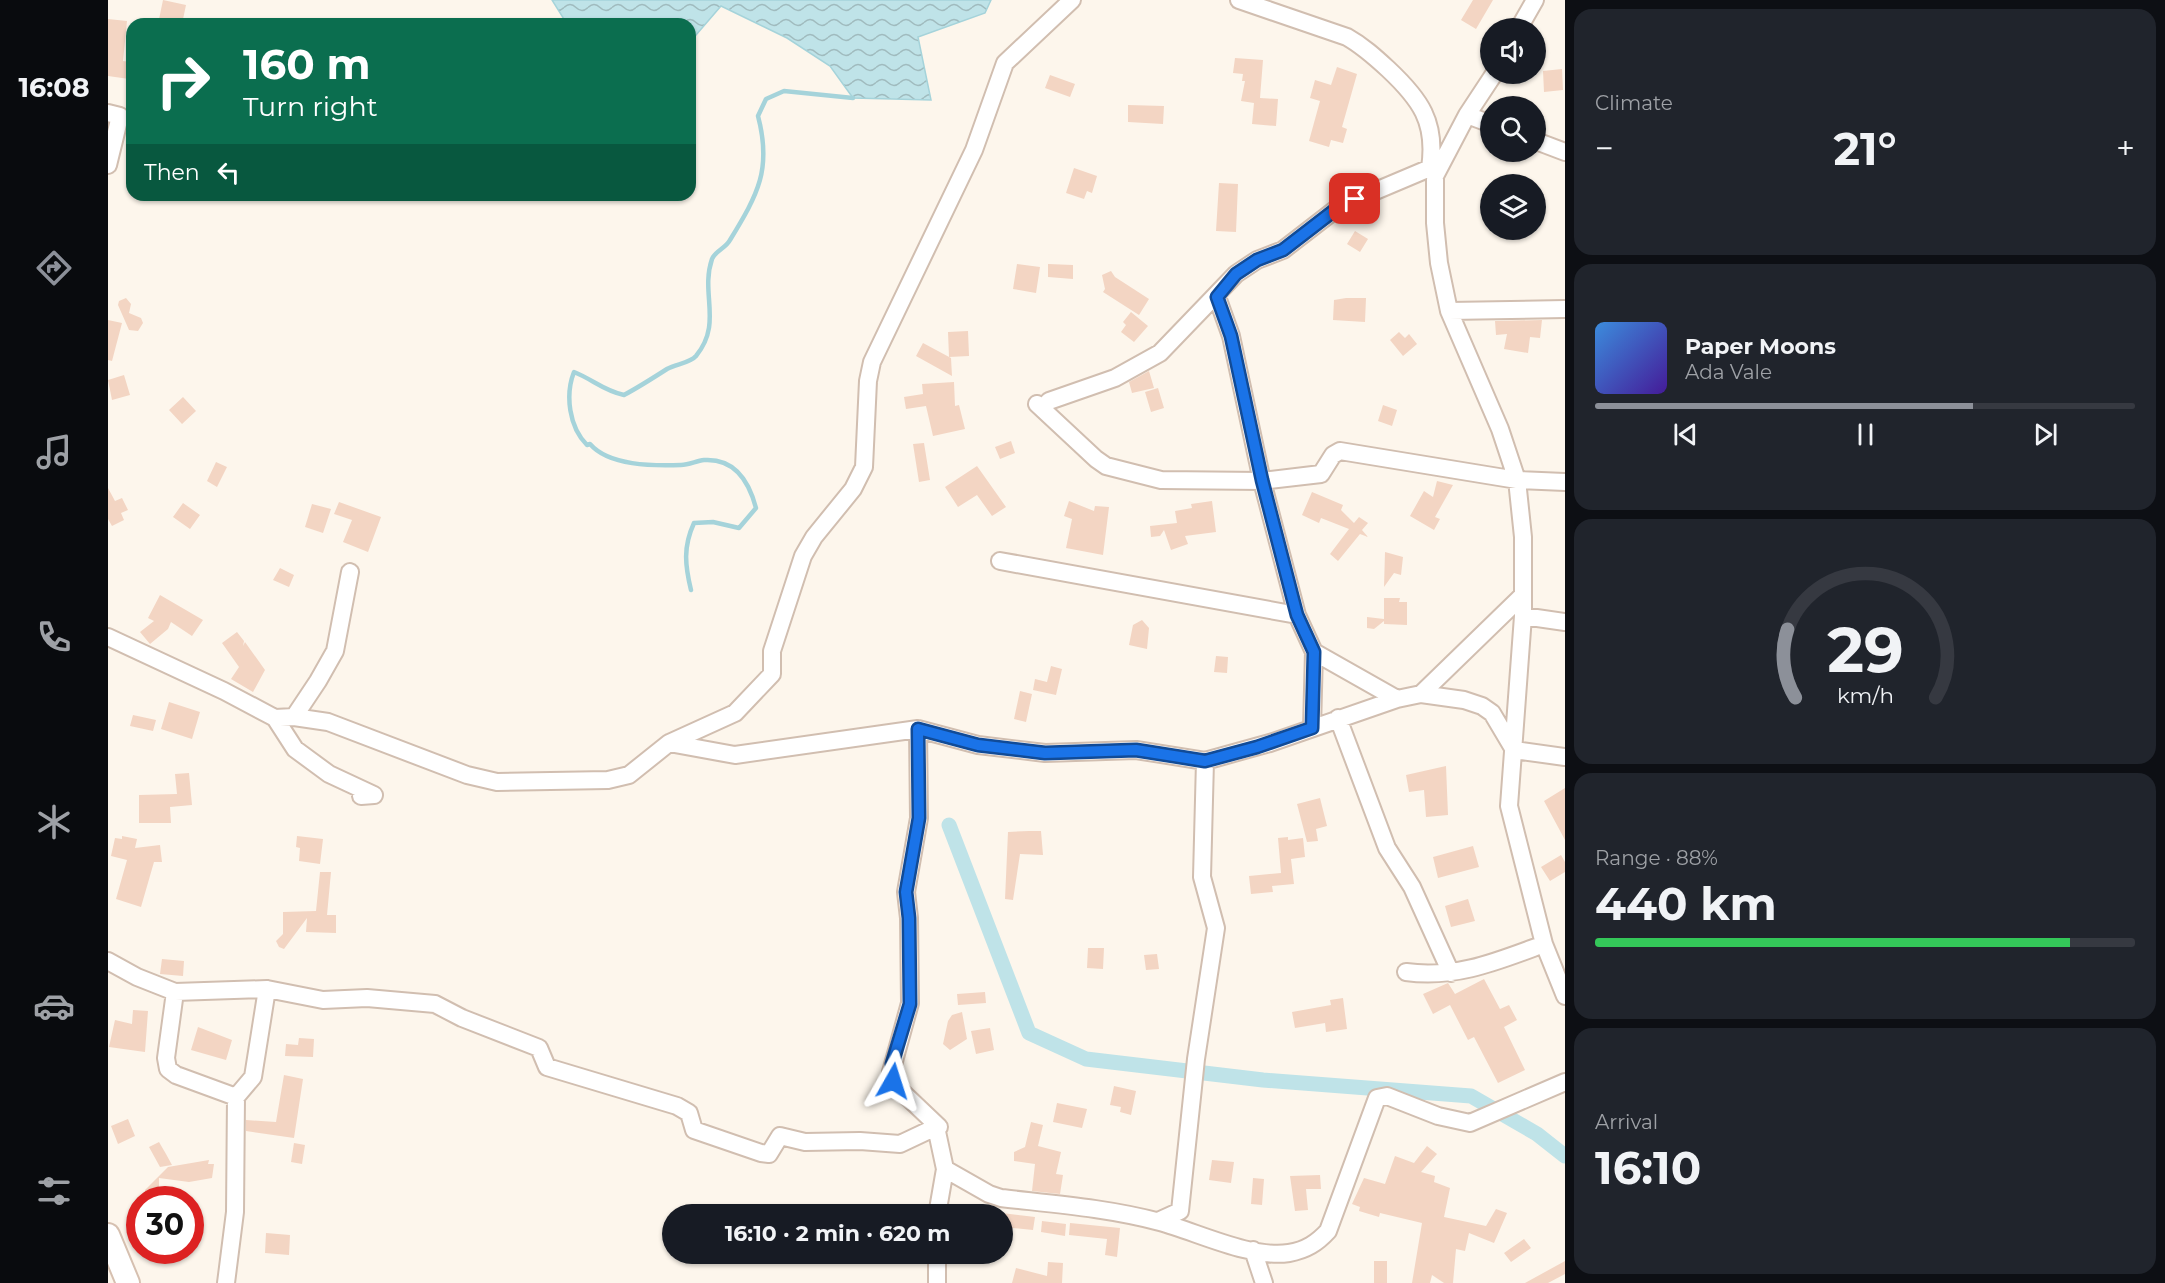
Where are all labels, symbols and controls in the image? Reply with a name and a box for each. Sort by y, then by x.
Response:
map controls [1480,18,1546,240]
button: sound [1480,18,1546,84]
text: 160 m [243,38,371,90]
icon: right [144,42,222,120]
text: 16:08 [18,71,90,104]
text: Turn right [243,90,378,123]
text: Climate [1595,91,1673,115]
button: search [1480,96,1546,162]
text: 21° [1833,121,1897,176]
text: − [1595,128,1614,168]
text: + [2116,128,2135,168]
icon: left [212,156,245,189]
text: Then [144,159,200,186]
pin [1329,173,1380,224]
button: layers [1480,174,1546,240]
icon: arrive [1338,182,1371,215]
icon: directions [33,247,75,289]
text: Paper Moons [1685,333,1836,360]
text: Ada Vale [1685,360,1772,384]
icon: previous [1669,418,1702,451]
icon: pause [1849,418,1882,451]
icon: next [2029,418,2062,451]
icon: music [33,431,75,473]
text: 29 [1827,613,1903,689]
icon: phone [33,616,75,658]
text: km/h [1836,683,1894,709]
icon: climate [33,801,75,843]
text: Range · 88% [1595,846,1718,870]
text: 440 km [1595,876,1777,931]
icon: car [33,985,75,1027]
position arrow [861,1049,925,1113]
text: Arrival [1595,1110,1658,1134]
text: 16:10 [1595,1140,1701,1195]
icon: filters [33,1170,75,1212]
speed limit sign: 30 [126,1186,204,1264]
text: 16:10 · 2 min · 620 m [725,1220,950,1247]

